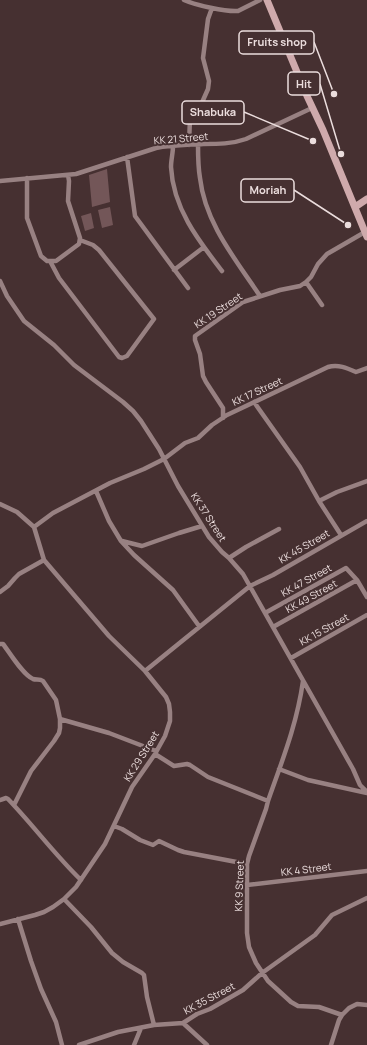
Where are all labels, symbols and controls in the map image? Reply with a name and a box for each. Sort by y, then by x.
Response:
callout: Fruits shop [239,31,314,54]
text: Fruits shop [247,34,307,49]
callout: Hit [288,72,320,95]
text: Hit [296,76,312,91]
callout: Shabuka [182,101,244,124]
text: Shabuka [190,104,236,119]
street label: KK 21 Street [153,129,209,147]
callout: Moriah [241,179,294,202]
text: Moriah [250,182,287,197]
street label: KK 19 Street [191,289,245,331]
street label: KK 17 Street [230,373,284,409]
street label: KK 37 Street [188,490,230,544]
street label: KK 45 Street [276,526,332,566]
street label: KK 47 Street [278,560,334,600]
street label: KK 49 Street [283,576,339,616]
street label: KK 15 Street [297,610,351,648]
street label: KK 29 Street [120,728,162,784]
street label: KK 4 Street [280,859,332,879]
street label: KK 9 Street [231,860,247,912]
street label: KK 35 Street [181,979,237,1017]

